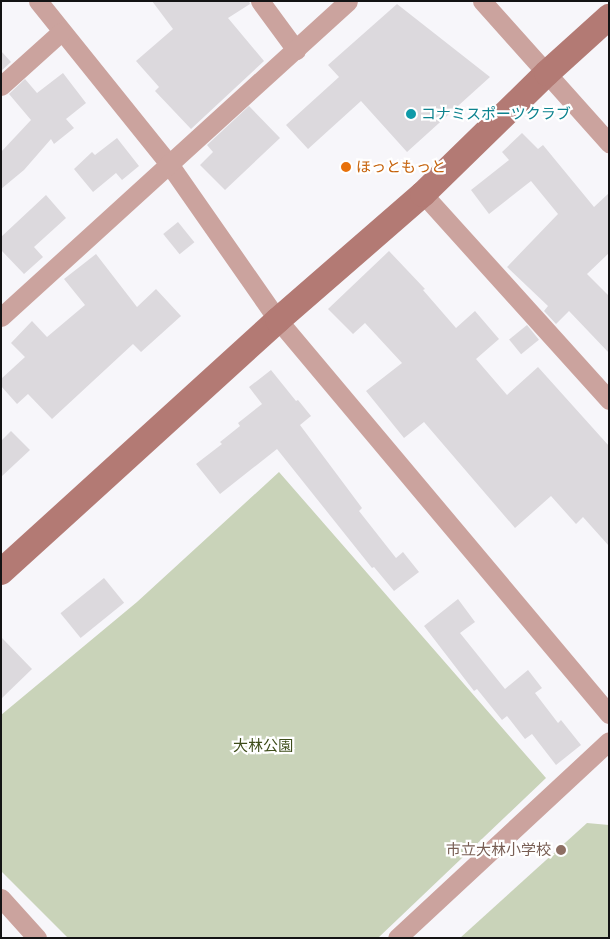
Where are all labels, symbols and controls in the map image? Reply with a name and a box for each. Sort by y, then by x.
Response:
place label: コナミスポーツクラブ [421,105,571,123]
marker: コナミスポーツクラブ [405,108,417,120]
place label: ほっともっと [356,158,446,176]
marker: ほっともっと [340,161,352,173]
park label: 大林公園 [233,737,293,755]
place label: 市立大林小学校 [446,841,551,859]
marker: 市立大林小学校 [555,844,567,856]

